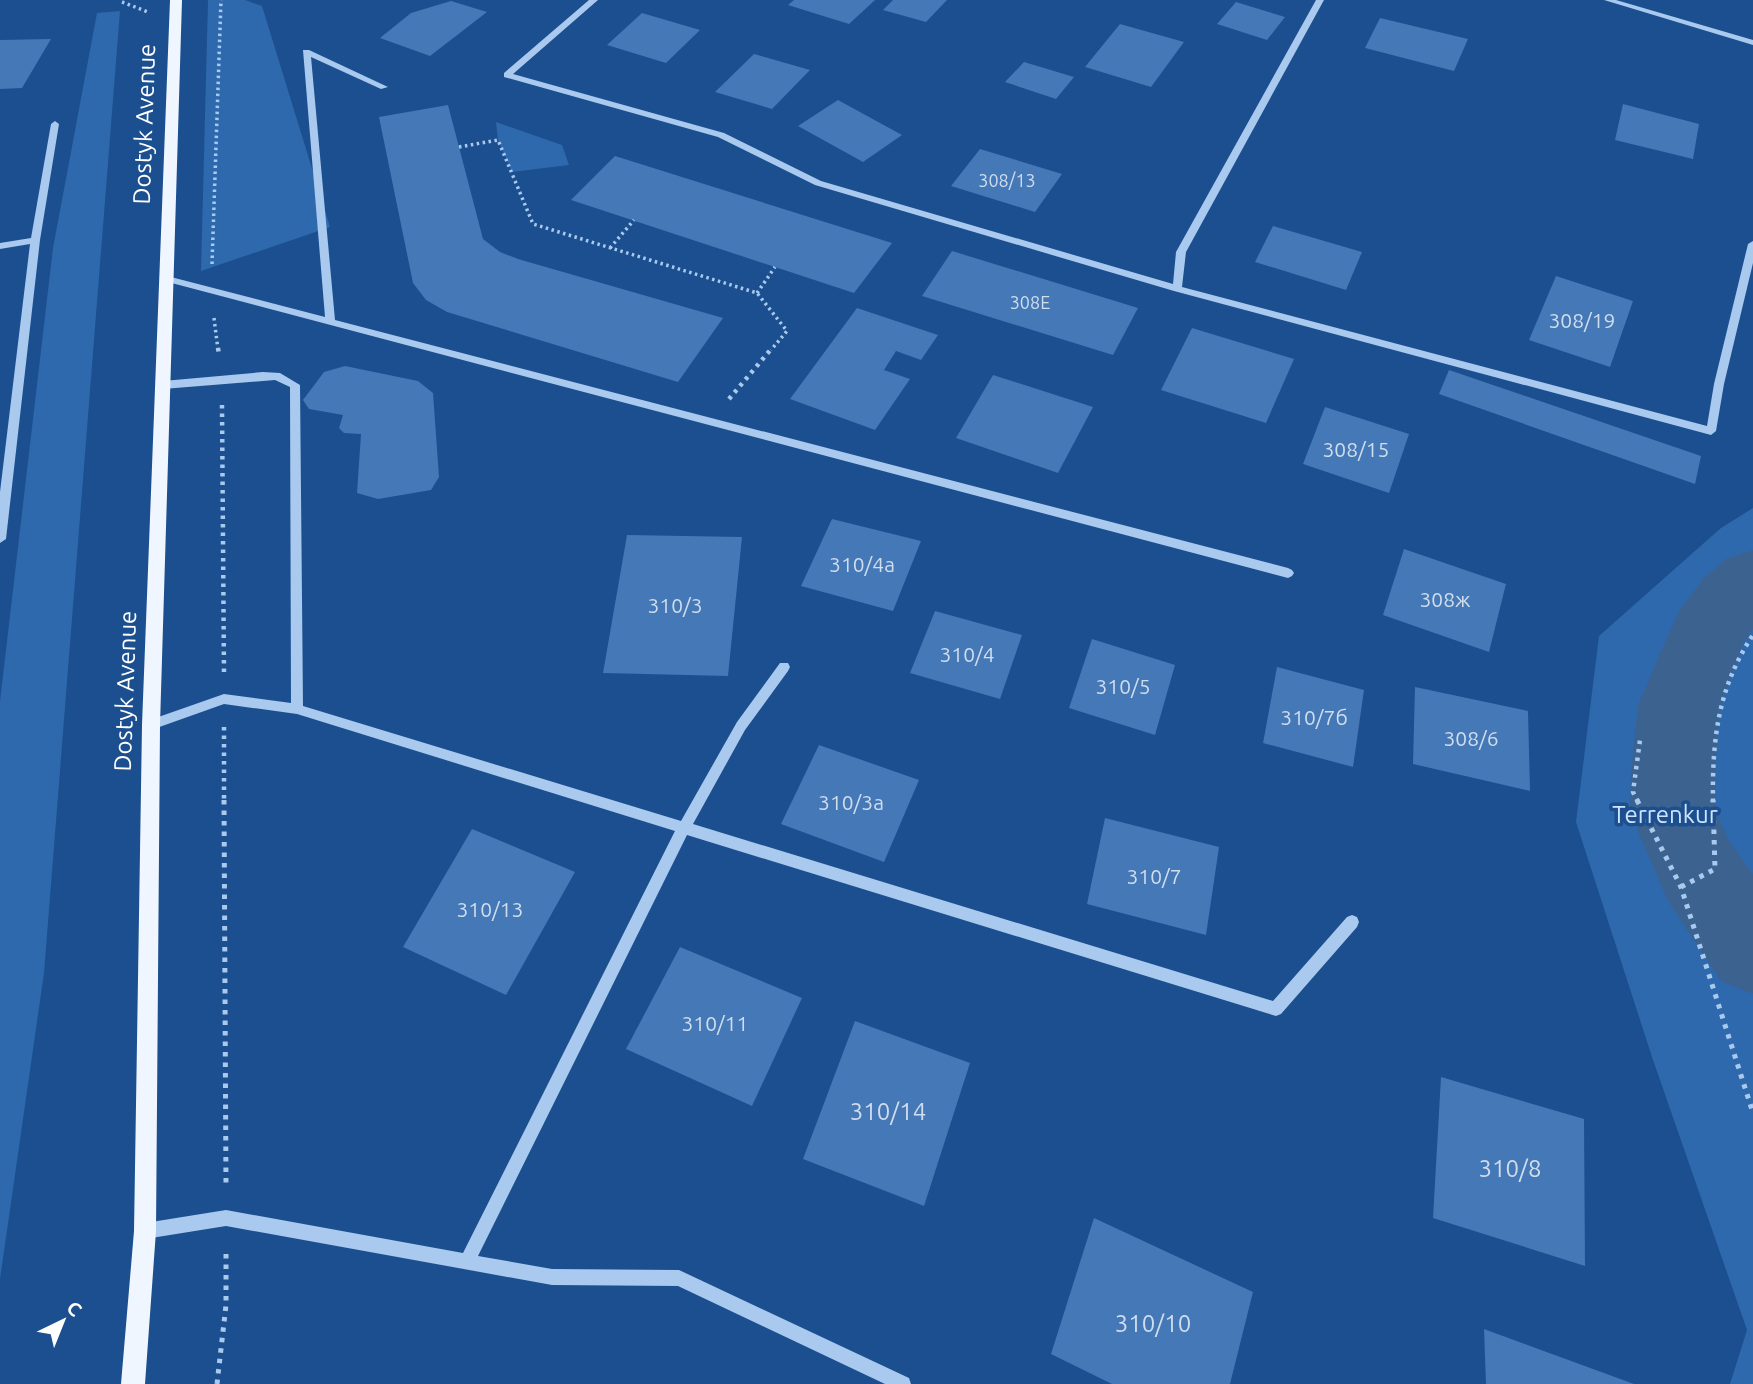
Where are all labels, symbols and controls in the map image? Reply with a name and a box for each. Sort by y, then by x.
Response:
street label: Dostyk Avenue [128,43,160,205]
house number: 308/13 [978,170,1036,190]
house number: 308Е [1010,292,1050,312]
house number: 308/19 [1549,308,1615,332]
house number: 308/15 [1323,437,1389,461]
house number: 310/4а [829,552,895,576]
house number: 308ж [1419,587,1471,611]
house number: 310/3 [647,593,703,617]
street label: Dostyk Avenue [109,610,141,772]
house number: 310/4 [939,642,995,666]
house number: 310/5 [1095,674,1151,698]
house number: 310/7б [1280,705,1348,729]
house number: 308/6 [1443,726,1499,750]
house number: 310/3а [818,790,884,814]
park label: Terrenkur [1612,801,1718,828]
house number: 310/7 [1126,864,1182,888]
house number: 310/13 [457,897,523,921]
house number: 310/11 [682,1011,748,1035]
house number: 310/14 [850,1098,926,1125]
house number: 310/8 [1479,1155,1541,1182]
north arrow [28,1286,98,1356]
text: С [63,1296,87,1321]
house number: 310/10 [1115,1310,1191,1337]

